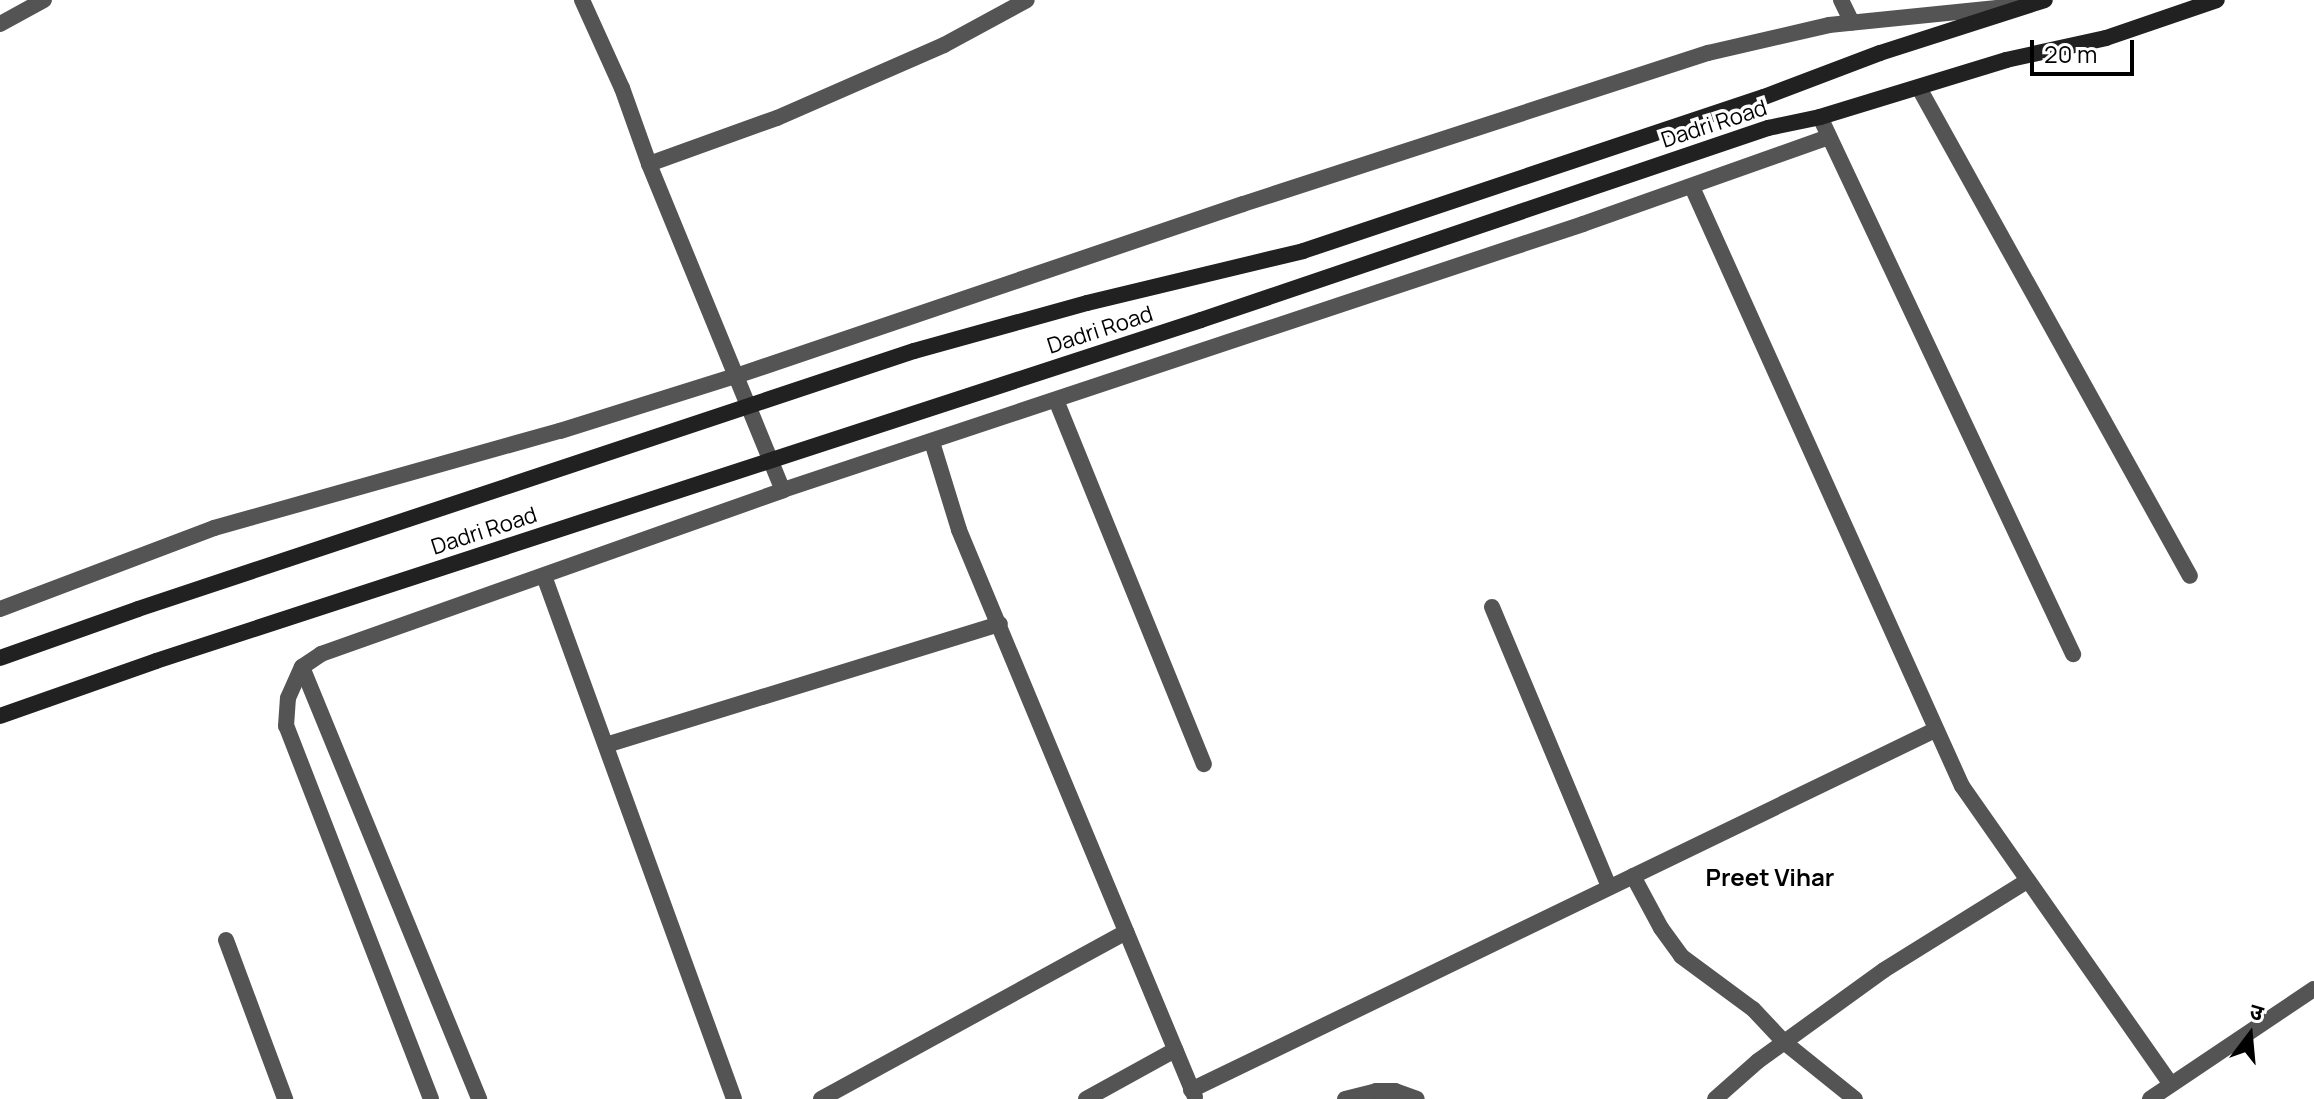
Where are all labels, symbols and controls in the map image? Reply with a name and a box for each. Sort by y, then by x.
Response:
scale bar [2034,24,2138,74]
text: 20 m [2044,37,2097,70]
street label: Dadri Road [1658,95,1770,153]
street label: Dadri Road [1044,301,1156,359]
street label: Dadri Road [428,502,540,560]
district label: Preet Vihar [1706,863,1834,891]
north arrow [2210,995,2290,1075]
text: उ [2246,996,2267,1028]

